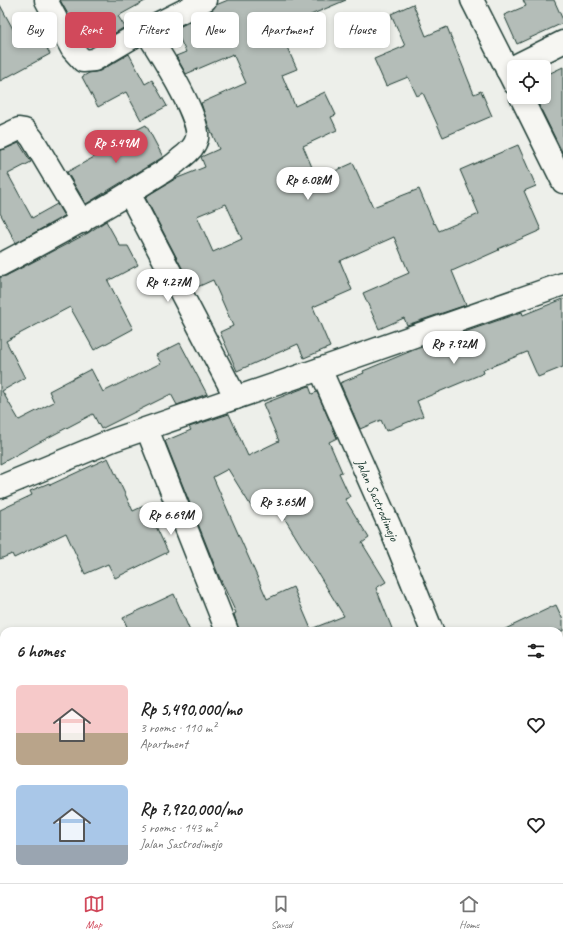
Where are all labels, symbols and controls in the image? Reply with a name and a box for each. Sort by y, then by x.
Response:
chip: Buy [12,12,57,48]
chip: Rent [65,12,116,48]
chip: Filters [124,12,183,48]
chip: New [191,12,239,48]
chip: Apartment [247,12,326,48]
chip: House [334,12,390,48]
map controls [507,60,551,104]
button: locate [507,60,551,104]
pin: Rp 5.49M [75,130,157,164]
text: Rp 5.49M [94,135,138,151]
pin: Rp 6.08M [267,167,349,201]
text: Rp 6.08M [285,172,331,188]
pin: Rp 4.27M [127,269,209,303]
text: Rp 4.27M [146,274,190,290]
pin: Rp 7.92M [413,331,495,365]
text: Rp 7.92M [432,336,476,352]
street label: Jalan Sastrodimejo [351,455,403,545]
pin: Rp 3.65M [241,489,323,523]
text: Rp 3.65M [259,494,305,510]
pin: Rp 6.69M [130,502,212,536]
text: Rp 6.69M [148,507,194,523]
icon: filters [525,640,547,662]
text: 6 homes [16,641,64,662]
text: Rp 5,490,000/mo [140,699,242,720]
icon: home [48,701,96,749]
icon: heart [525,714,547,736]
text: 3 rooms · 110 m² [140,720,216,736]
text: Apartment [140,736,188,752]
text: Rp 7,920,000/mo [140,799,242,820]
icon: home [48,801,96,849]
icon: heart [525,814,547,836]
text: 5 rooms · 143 m² [140,820,216,836]
text: Jalan Sastrodimejo [140,836,222,852]
tab: Map [83,893,105,931]
tab: Saved [270,893,292,931]
tab: Home [458,893,480,931]

